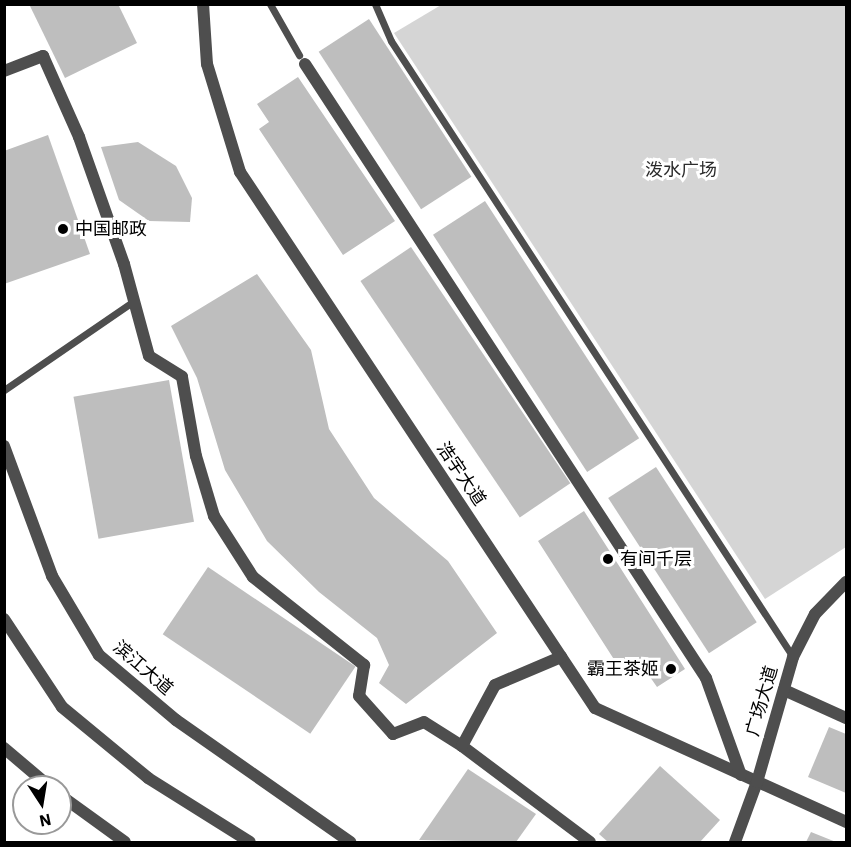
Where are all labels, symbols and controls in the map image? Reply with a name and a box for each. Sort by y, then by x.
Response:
park label: 泼水广场 [645,159,717,181]
place label: 中国邮政 [75,218,147,240]
marker: 中国邮政 [56,222,70,236]
street label: 浩宇大道 [432,438,490,510]
place label: 有间千层 [620,548,692,570]
marker: 有间千层 [601,552,615,566]
street label: 滨江大道 [109,636,177,700]
place label: 霸王茶姬 [587,658,659,680]
marker: 霸王茶姬 [664,662,678,676]
street label: 广场大道 [742,663,782,739]
north arrow [12,775,72,835]
text: N [38,810,53,832]

